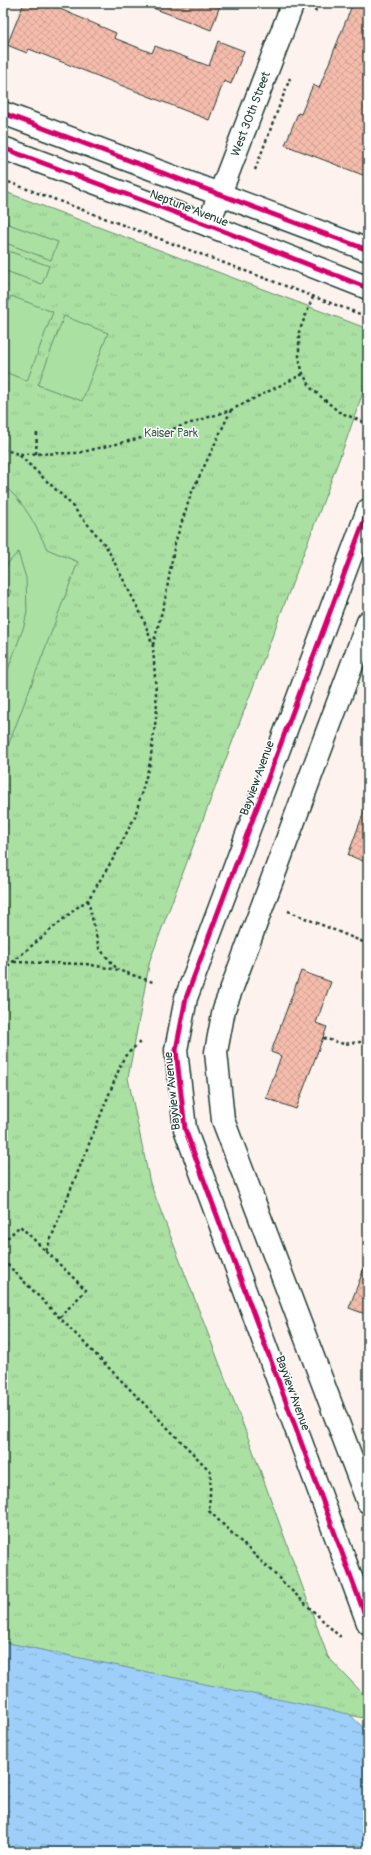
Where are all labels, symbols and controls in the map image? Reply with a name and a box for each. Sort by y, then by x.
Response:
street label: West 30th Street [228,69,274,159]
street label: Neptune Avenue [147,187,230,230]
park label: Kaiser Park [144,426,198,441]
street label: Bayview Avenue [237,739,278,818]
street label: Bayview Avenue [161,1051,184,1131]
street label: Bayview Avenue [272,1354,313,1433]

